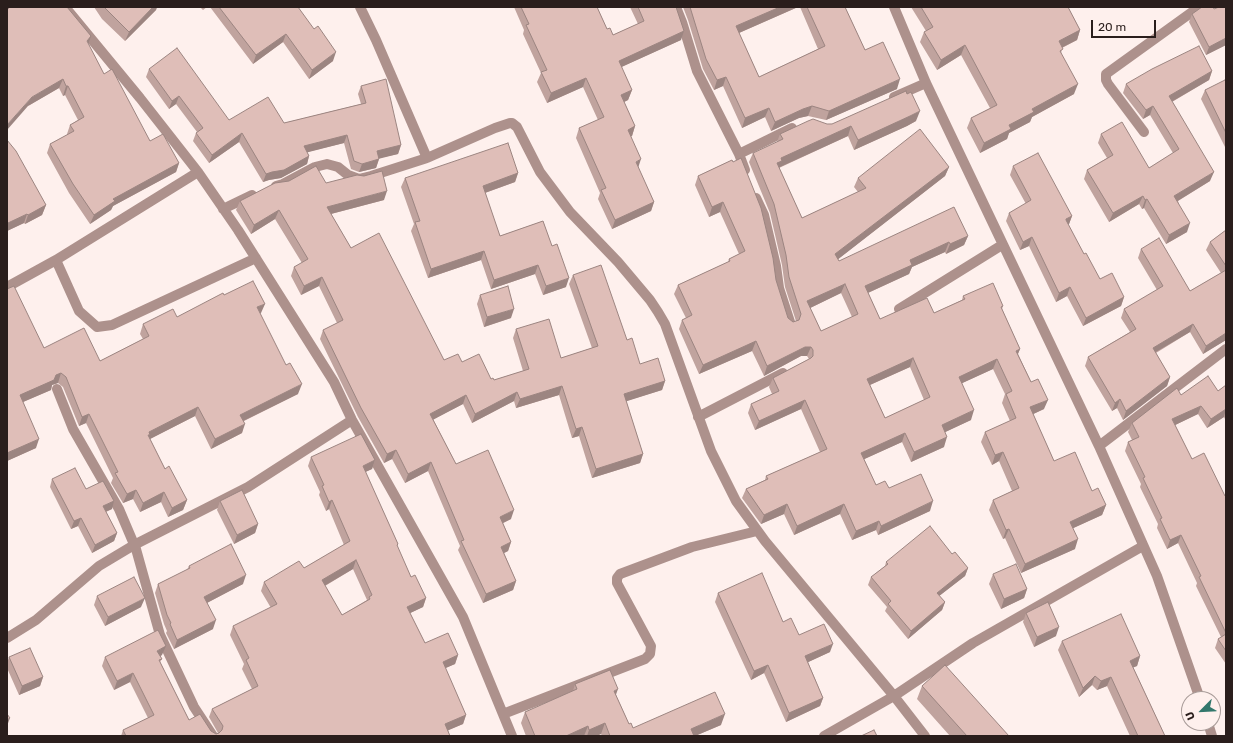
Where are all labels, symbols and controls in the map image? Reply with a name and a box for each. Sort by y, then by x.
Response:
scale bar [1093,12,1158,38]
text: 20 m [1098,20,1126,34]
north arrow [1181,691,1221,731]
text: U [1183,709,1198,722]

